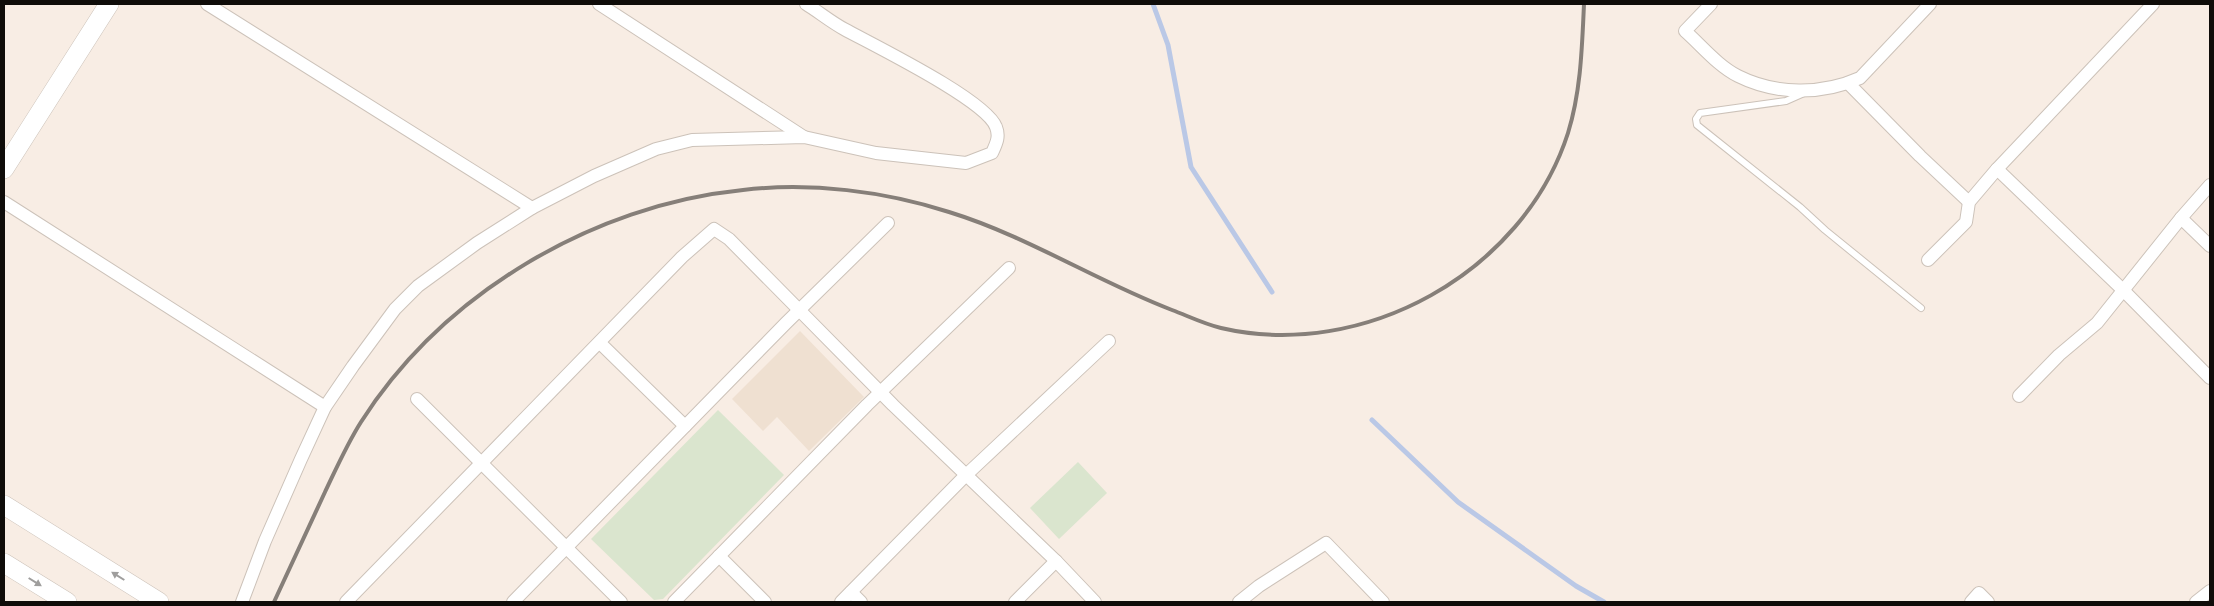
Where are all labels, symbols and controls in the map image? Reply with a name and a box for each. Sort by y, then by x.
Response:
one-way arrow [111,572,124,581]
one-way arrow [29,578,42,587]

